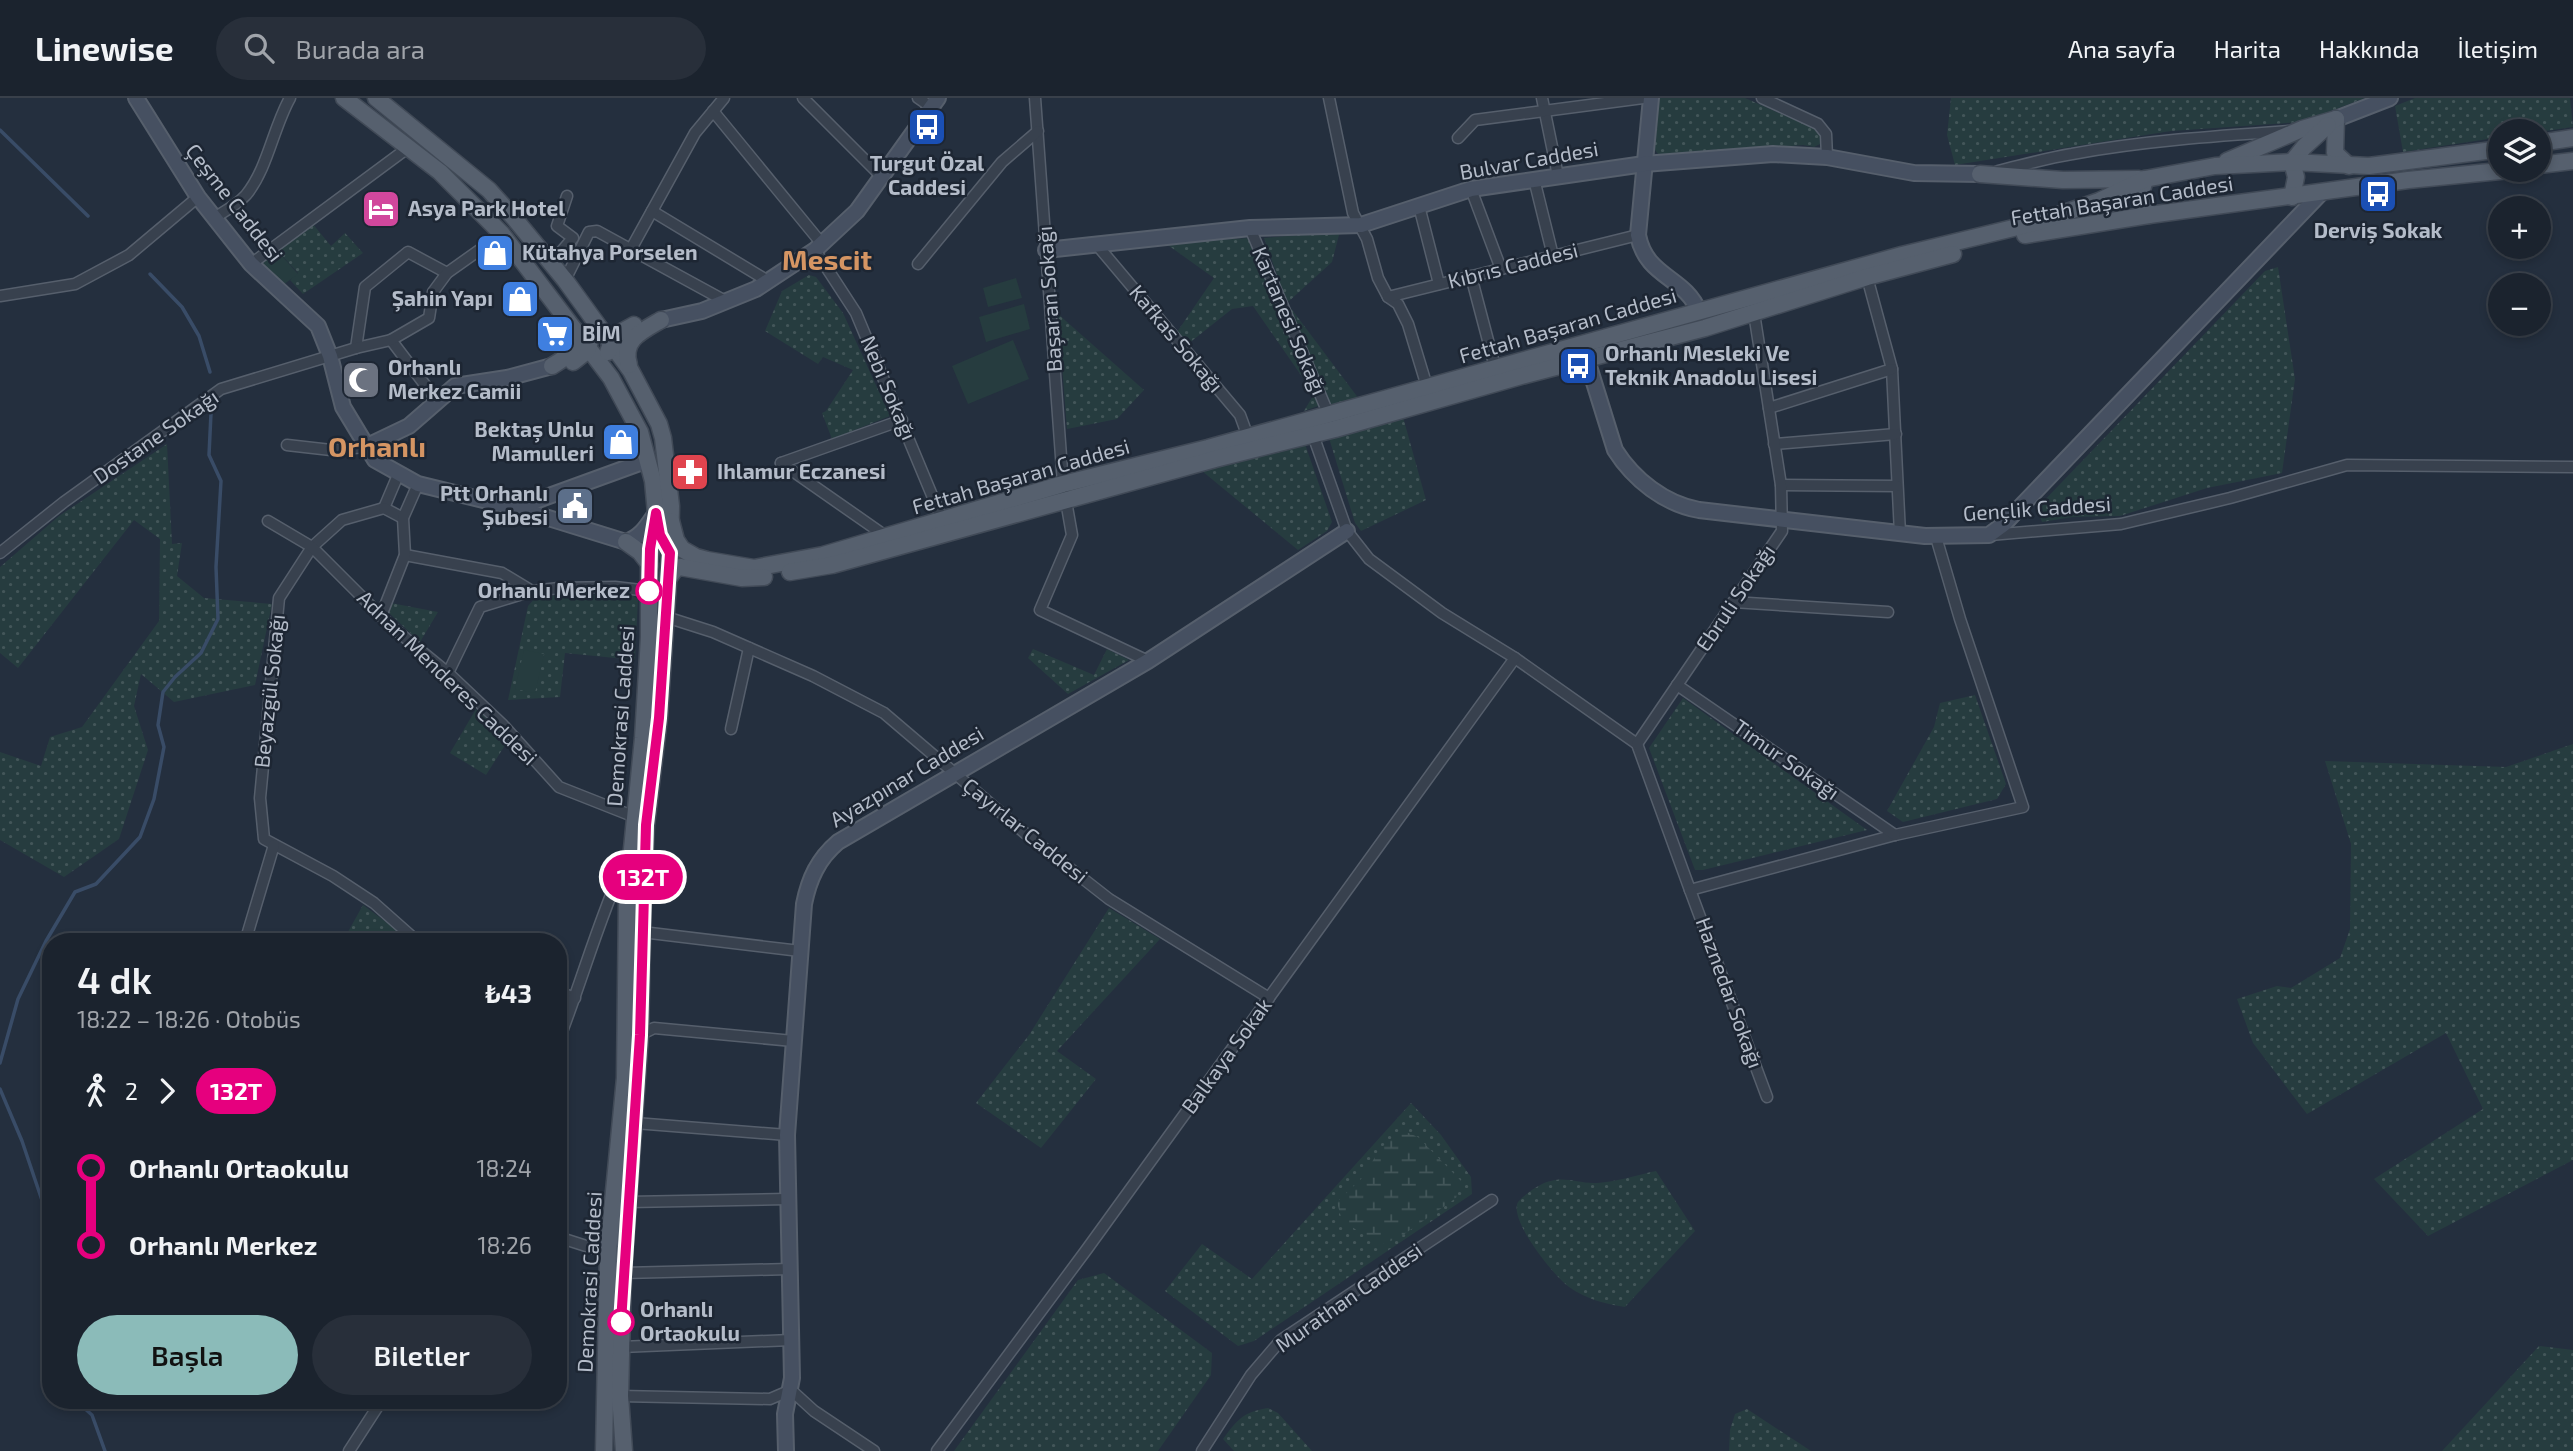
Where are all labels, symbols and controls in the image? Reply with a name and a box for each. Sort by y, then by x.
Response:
search box [216,17,706,80]
text: Linewise [35,28,174,68]
icon: search [240,29,278,67]
text: Burada ara [296,33,425,64]
text: Ana sayfa [2068,34,2176,63]
text: Harita [2214,34,2281,63]
text: Hakkında [2319,34,2419,63]
text: İletişim [2457,34,2538,63]
bus stop icon: Turgut Özal Caddesi [906,106,948,148]
map controls [2488,119,2551,336]
button: layers [2488,119,2551,182]
street label: Bulvar Caddesi [1457,135,1600,184]
street label: Çeşme Caddesi [180,138,289,267]
place label: Turgut Özal Caddesi [870,150,984,199]
street label: Fettah Başaran Caddesi [2009,170,2235,231]
bus stop icon: Derviş Sokak [2357,173,2399,215]
hotel icon: Asya Park Hotel [360,188,402,230]
place label: Asya Park Hotel [408,195,565,221]
button: + [2488,196,2551,259]
place label: Derviş Sokak [2314,217,2443,244]
street label: Başaran Sokağı [1031,225,1068,373]
shop icon: Kütahya Porselen [474,232,516,274]
street label: Kıbrıs Caddesi [1445,236,1580,293]
place label: Kütahya Porselen [522,239,698,265]
district label: Mescit [782,242,872,276]
street label: Kartanesi Sokağı [1248,242,1333,398]
button: − [2488,273,2551,336]
shop icon: Şahin Yapı [499,278,541,320]
street label: Kafkas Sokağı [1125,279,1229,397]
street label: Fettah Başaran Caddesi [1456,282,1680,370]
place label: Şahin Yapı [392,285,493,312]
supermarket icon: BİM [534,313,576,355]
place label: BİM [582,320,621,345]
street label: Nebi Sokağı [856,332,923,443]
place label: Orhanlı Mesleki Ve Teknik Anadolu Lisesi [1605,340,1817,389]
bus stop icon: Orhanlı Mesleki Ve Teknik Anadolu Lisesi [1557,345,1599,387]
place label: Orhanlı Merkez Camii [388,354,521,403]
mosque icon: Orhanlı Merkez Camii [340,359,382,401]
street label: Dostane Sokağı [88,383,223,488]
place label: Bektaş Unlu Mamulleri [474,416,594,465]
shop icon: Bektaş Unlu Mamulleri [600,421,642,463]
district label: Orhanlı [328,429,426,463]
street label: Fettah Başaran Caddesi [909,433,1133,521]
pharmacy icon: Ihlamur Eczanesi [669,451,711,493]
place label: Ihlamur Eczanesi [717,458,886,483]
place label: Ptt Orhanlı Şubesi [440,480,548,531]
public building icon: Ptt Orhanlı Şubesi [554,485,596,527]
street label: Gençlik Caddesi [1962,490,2112,527]
street label: Ebruli Sokağı [1690,539,1780,655]
place label: Orhanlı Merkez [478,577,630,602]
marker: Orhanlı Merkez [636,578,662,604]
street label: Adnan Menderes Caddesi [353,584,543,769]
street label: Beyazgül Sokağı [248,613,289,769]
street label: Demokrasi Caddesi [601,624,638,807]
street label: Timur Sokağı [1729,713,1845,804]
street label: Ayazpınar Caddesi [825,720,987,831]
street label: Çayırlar Caddesi [957,772,1093,889]
line badge: 132T [594,854,692,900]
text: 132T [617,862,669,891]
street label: Haznedar Sokağı [1691,914,1769,1071]
text: 4 dk [77,956,152,1002]
text: ₺43 [485,977,532,1008]
street label: Balkaya Sokak [1175,992,1276,1118]
text: 18:22 – 18:26 · Otobüs [77,1005,301,1033]
icon: walk [77,1072,115,1110]
icon: forward [148,1072,186,1110]
text: 132T [210,1076,262,1105]
text: 2 [125,1077,138,1105]
text: Orhanlı Ortaokulu [129,1152,349,1183]
text: 18:24 [476,1154,532,1182]
street label: Demokrasi Caddesi [571,1191,606,1373]
text: Orhanlı Merkez [129,1229,317,1260]
text: 18:26 [477,1231,532,1259]
street label: Murathan Caddesi [1270,1237,1426,1357]
place label: Orhanlı Ortaokulu [640,1296,740,1345]
marker: Orhanlı Ortaokulu [608,1309,634,1335]
button: Başla [77,1315,298,1395]
button: Biletler [312,1315,532,1395]

